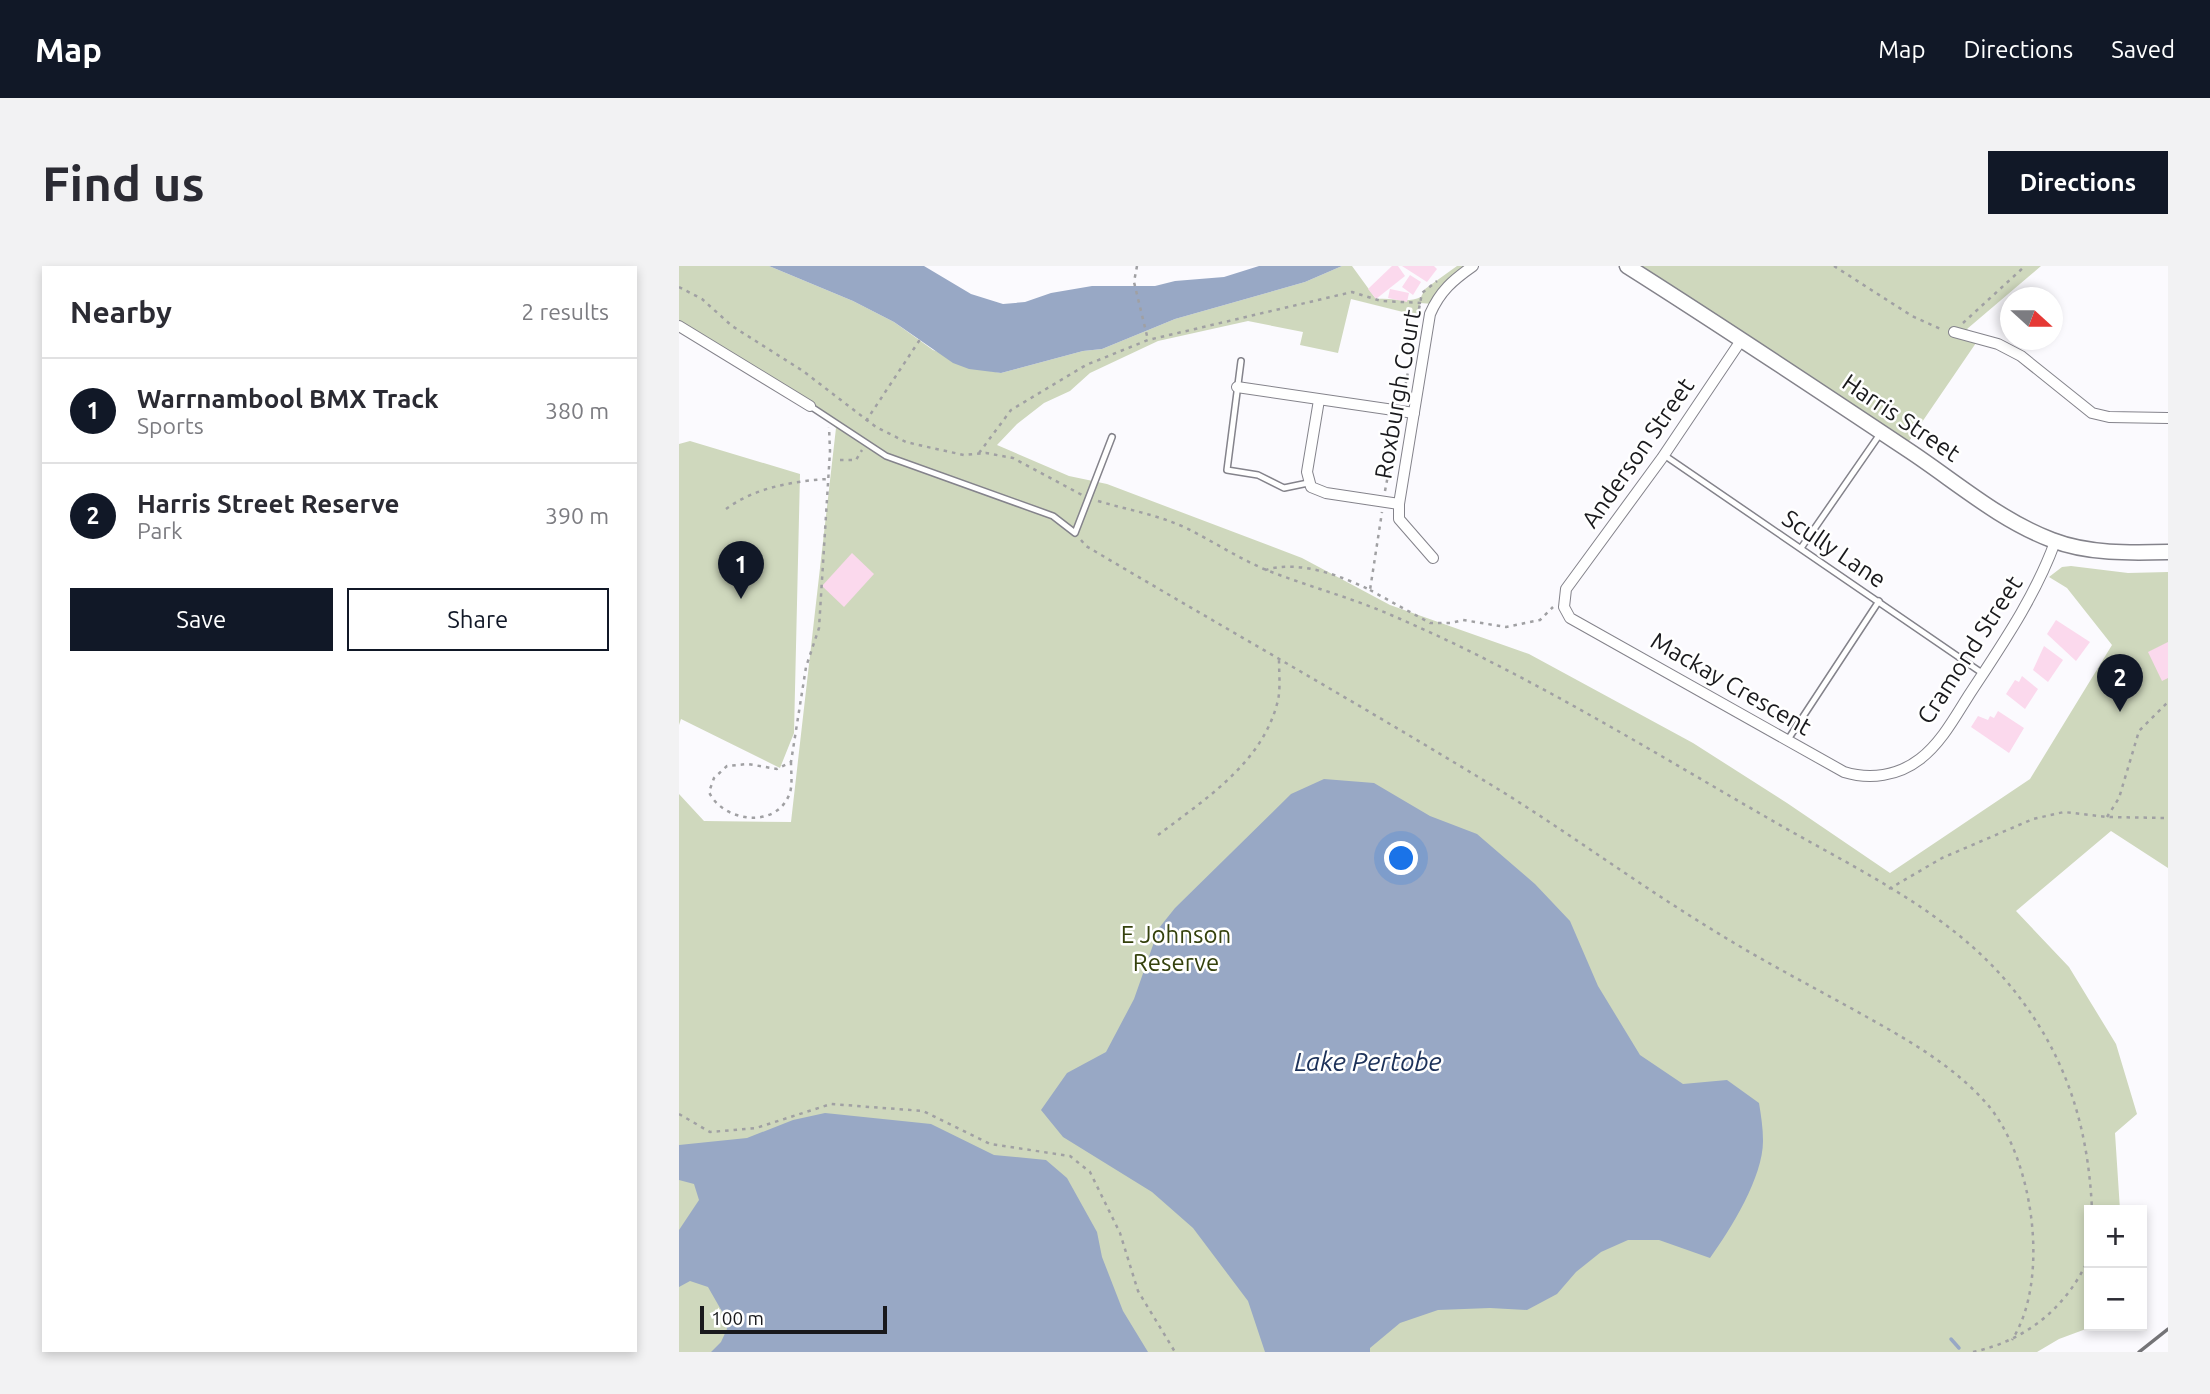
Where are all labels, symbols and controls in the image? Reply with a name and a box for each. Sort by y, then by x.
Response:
text: Map [35,31,102,68]
text: Map [1878,36,1925,63]
text: Directions [1963,36,2073,63]
text: Saved [2111,36,2175,63]
button: Directions [1988,151,2168,214]
text: Find us [42,155,205,210]
north arrow [2000,287,2063,350]
text: Nearby [70,295,172,329]
text: 2 results [521,299,609,324]
street label: Roxburgh Court [1369,307,1426,481]
street label: Harris Street [1837,368,1966,467]
street label: Anderson Street [1576,372,1700,533]
text: Warrnambool BMX Track [137,384,439,413]
text: 1 [87,398,99,423]
text: 380 m [545,398,609,423]
text: Sports [137,413,204,438]
text: Harris Street Reserve [137,489,400,518]
text: 2 [87,503,99,528]
text: 390 m [545,503,609,528]
street label: Scully Lane [1778,504,1891,593]
text: Park [137,518,183,543]
pin: 1 [718,541,764,599]
street label: Cramond Street [1912,570,2028,729]
button: Save [70,588,333,651]
button: Share [347,588,609,651]
street label: Mackay Crescent [1646,627,1817,741]
pin: 2 [2097,654,2143,712]
your location [1384,841,1418,875]
park label: E Johnson Reserve [1121,921,1231,976]
water label: Lake Pertobe [1294,1047,1442,1076]
map controls [2084,1205,2147,1331]
button: + [2084,1205,2147,1268]
button: − [2084,1268,2147,1331]
scale bar [700,1303,887,1335]
text: 100 m [711,1307,764,1329]

